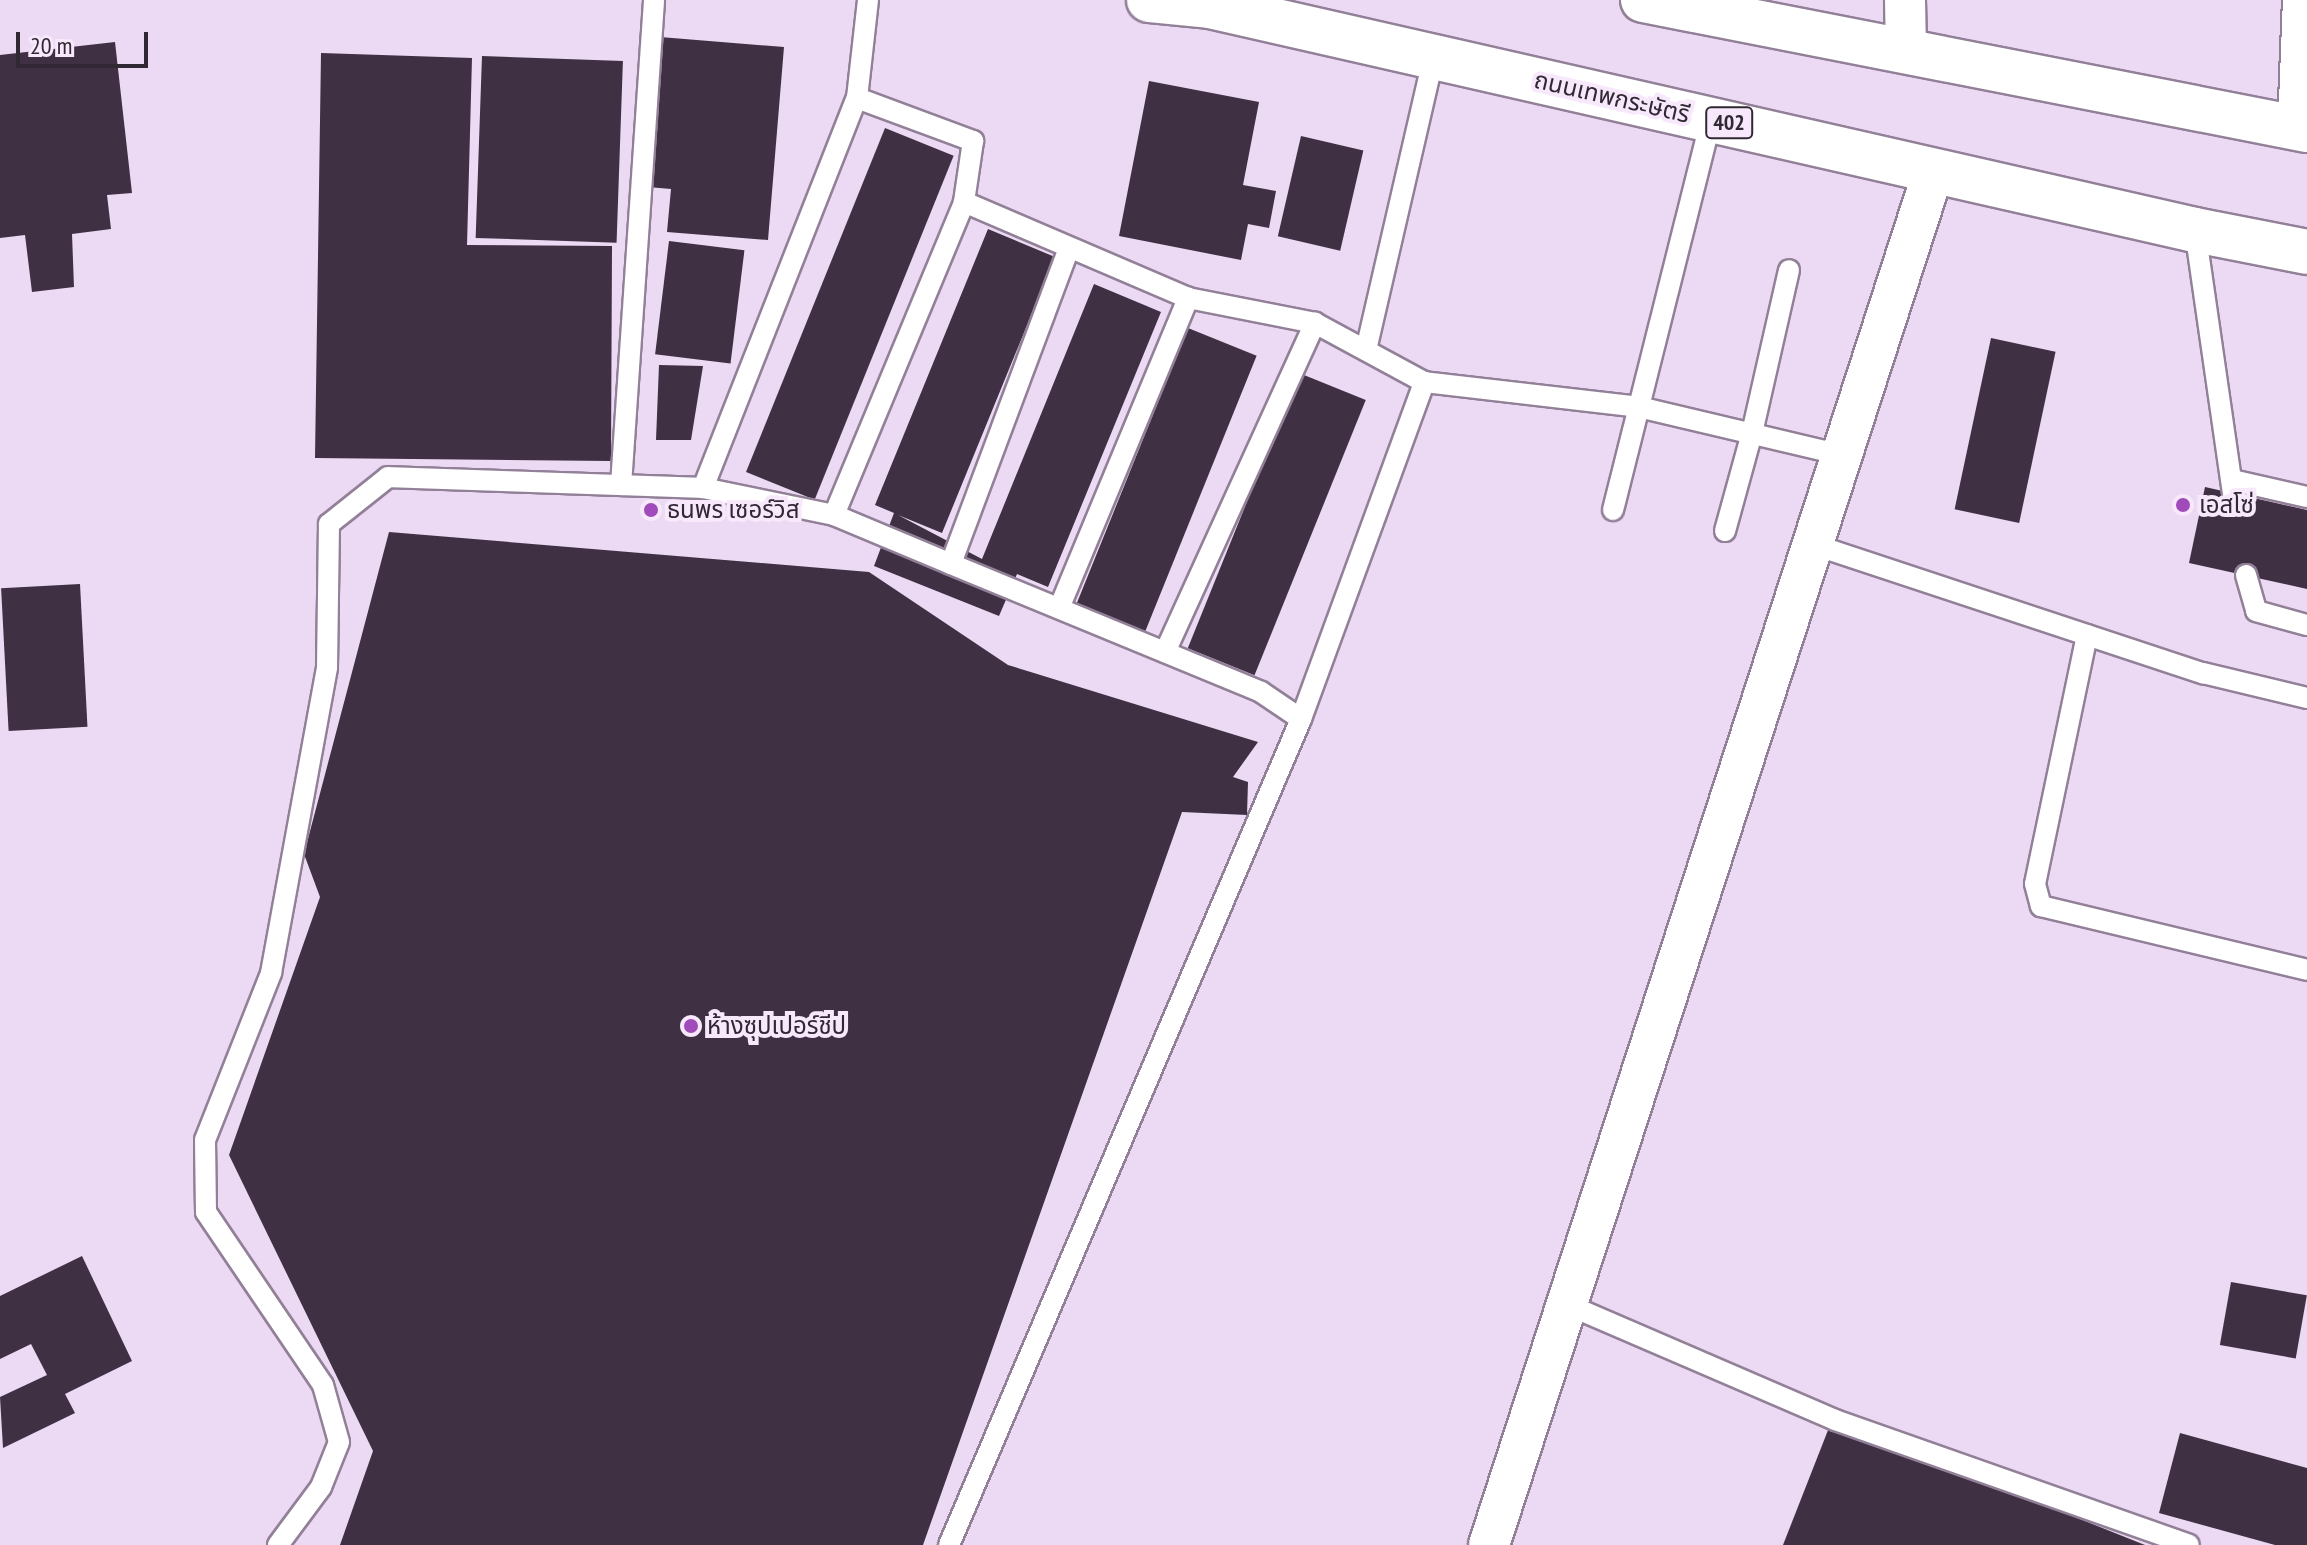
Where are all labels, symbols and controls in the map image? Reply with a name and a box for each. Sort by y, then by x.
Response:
scale bar [20,16,152,66]
text: 20 m [30,30,72,61]
street label: ถนนเทพกระษัตรี [1531,65,1693,129]
road number: 402 [1705,105,1753,141]
place label: เอสโซ่ [2199,491,2254,519]
place label: ธนพร เซอร์วิส [667,496,799,524]
marker: เอสโซ่ [2174,496,2192,514]
marker: ธนพร เซอร์วิส [642,501,660,519]
place label: ห้างซุปเปอร์ชีป [707,1012,846,1040]
marker: ห้างซุปเปอร์ชีป [682,1017,700,1035]

